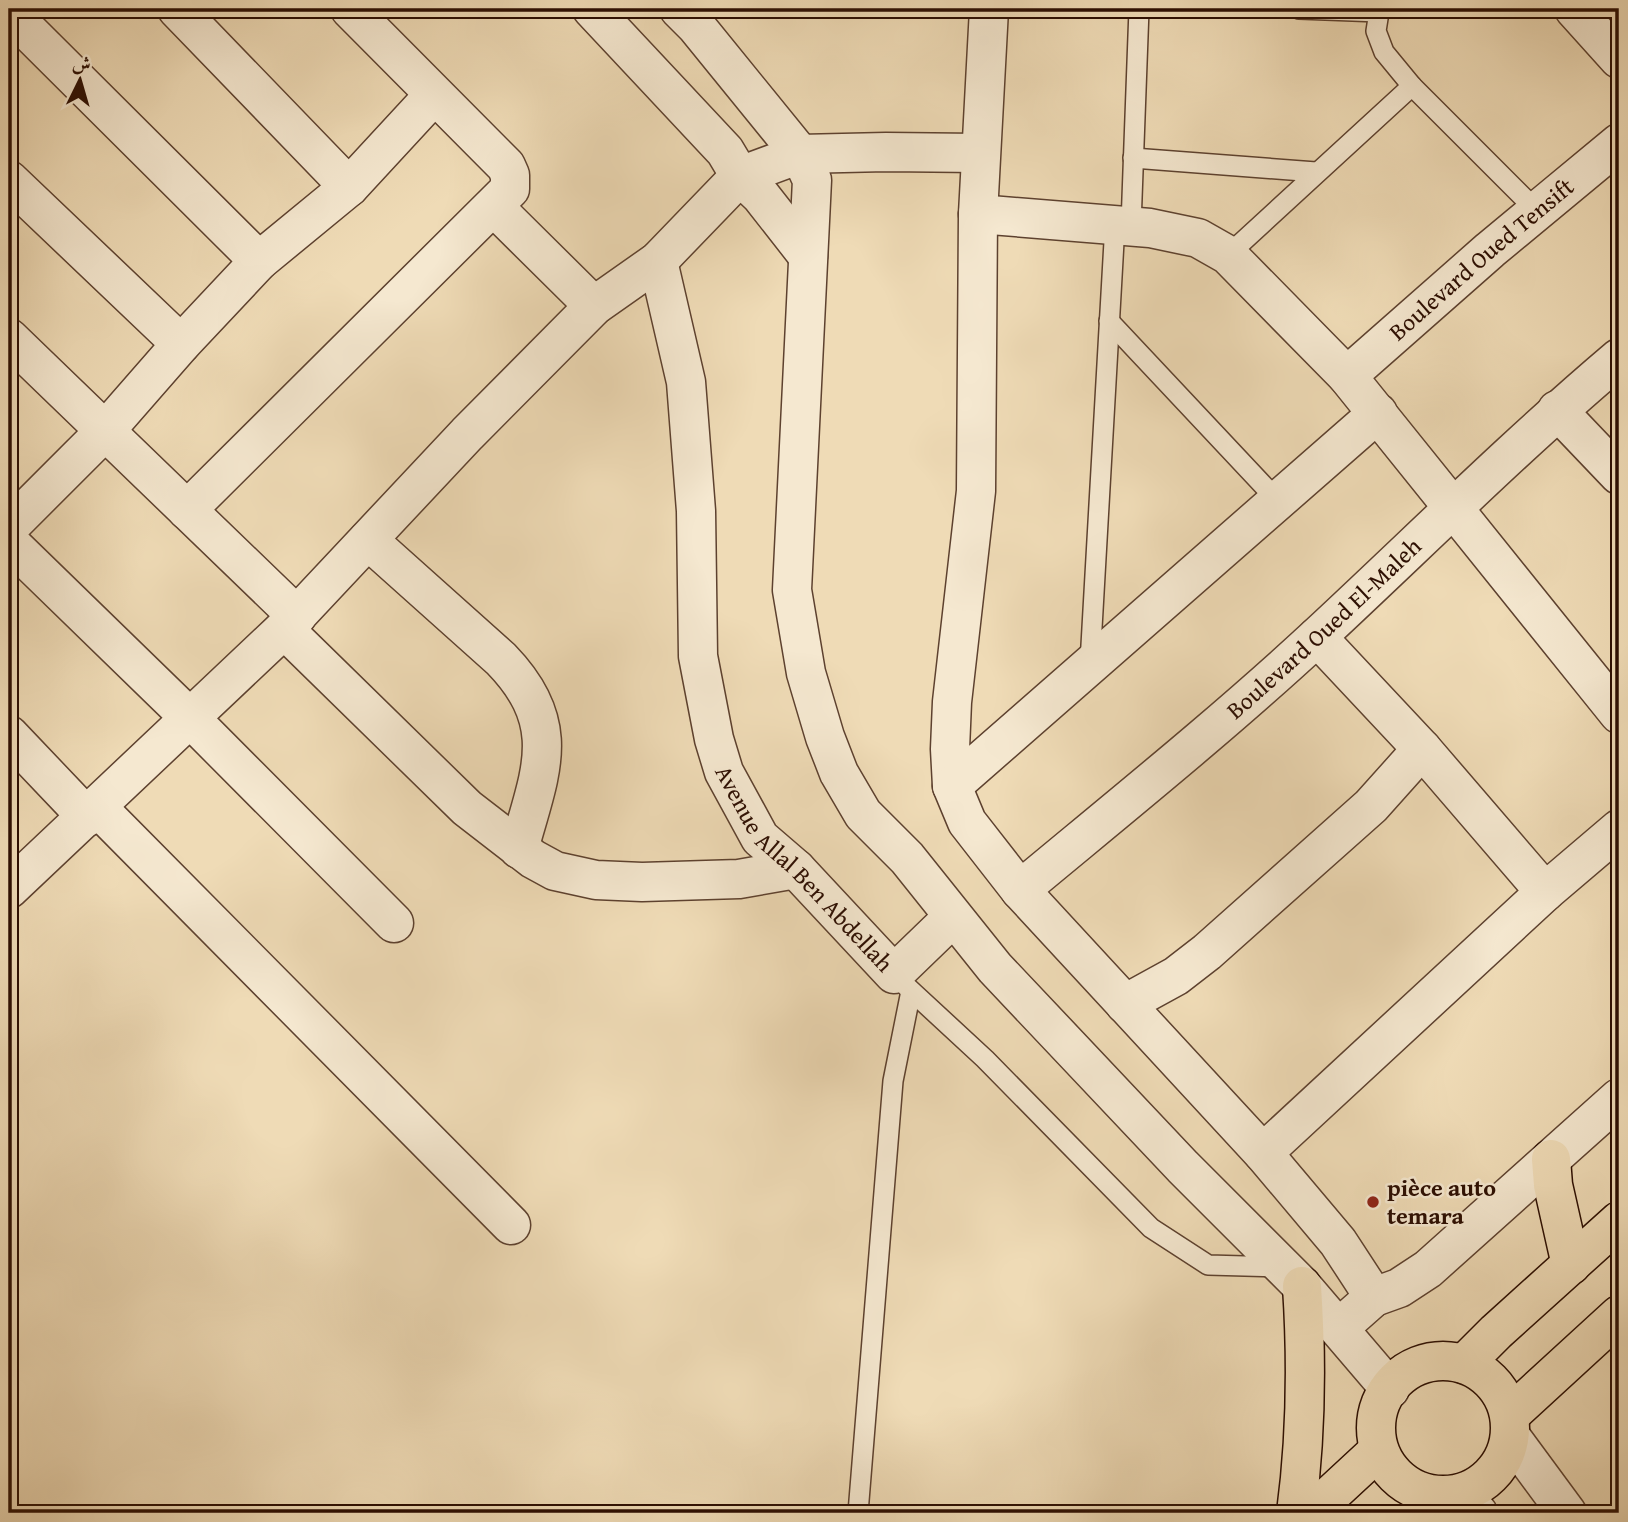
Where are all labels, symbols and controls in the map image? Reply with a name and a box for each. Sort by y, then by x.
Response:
north arrow [46,46,116,116]
text: ش [71,48,92,78]
street label: Boulevard Oued Tensift [1381,169,1582,348]
street label: Boulevard Oued El-Maleh [1218,529,1429,727]
street label: Avenue Allal Ben Abdellah [706,759,902,980]
place label: pièce auto temara [1387,1170,1496,1233]
marker: pièce auto temara [1365,1194,1381,1210]

